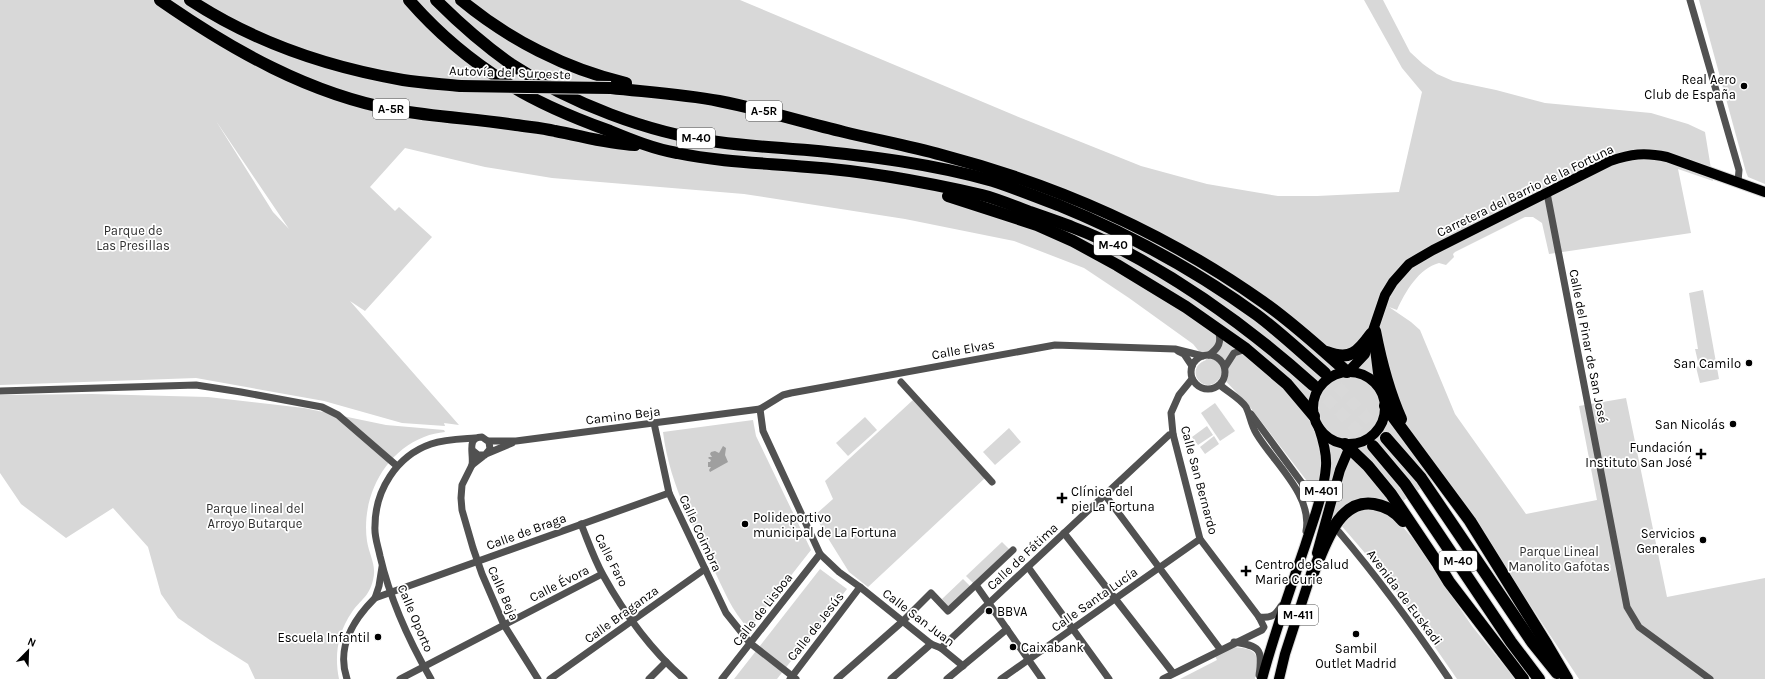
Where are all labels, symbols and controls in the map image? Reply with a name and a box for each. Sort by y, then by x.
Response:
street label: Autovía del Suroeste [449,63,571,82]
place label: Real Aero Club de España [1644,72,1736,102]
marker: Real Aero Club de España [1739,81,1749,91]
road number: A-5R [373,99,409,119]
road number: A-5R [746,101,782,121]
road number: M-40 [677,128,715,148]
street label: Carretera del Barrio de la Fortuna [1434,141,1616,240]
park label: Parque de Las Presillas [96,223,170,253]
road number: M-40 [1094,235,1132,255]
street label: Calle del Pinar de San José [1566,268,1611,425]
street label: Calle Elvas [930,337,996,362]
place label: San Camilo [1673,356,1741,371]
marker: San Camilo [1744,358,1754,368]
street label: Camino Beja [585,403,661,428]
place label: San Nicolás [1655,417,1725,432]
marker: San Nicolás [1728,419,1738,429]
street label: Calle San Bernardo [1178,424,1221,536]
place label: Fundación Instituto San José [1585,440,1692,470]
marker: Fundación Instituto San José [1695,448,1707,460]
road number: M-401 [1300,481,1342,501]
place label: Clínica del pie La Fortuna [1071,484,1155,514]
marker: Clínica del pie La Fortuna [1056,492,1068,504]
street label: Calle Coimbra [676,493,725,574]
park label: Parque lineal del Arroyo Butarque [206,501,304,532]
street label: Calle de Braga [484,510,568,553]
place label: Polideportivo municipal de La Fortuna [753,510,897,540]
marker: Polideportivo municipal de La Fortuna [740,519,750,529]
street label: Calle de Fátima [984,520,1061,593]
place label: Servicios Generales [1636,526,1695,556]
street label: Calle Faro [592,531,631,589]
marker: Servicios Generales [1698,535,1708,545]
park label: Parque Lineal Manolito Gafotas [1508,544,1610,574]
street label: Avenida de Euskadi [1364,547,1445,648]
road number: M-40 [1439,551,1477,571]
place label: Centro de Salud Marie Curie [1255,557,1349,587]
street label: Calle Évora [526,560,592,605]
street label: Calle Beja [485,564,522,623]
street label: Calle Santa Lucía [1048,564,1140,635]
marker: Centro de Salud Marie Curie [1240,565,1252,577]
street label: Calle de Lisboa [729,570,796,649]
street label: Calle Oporto [395,582,437,654]
street label: Calle Braganza [581,583,661,646]
street label: Calle San Juan [880,585,958,649]
street label: Calle de Jesús [784,589,847,664]
place label: BBVA [997,604,1028,619]
road number: M-411 [1278,605,1318,625]
marker: BBVA [984,606,994,616]
marker: Sambil Outlet Madrid [1351,629,1361,639]
place label: Escuela Infantil [277,630,370,645]
north arrow [8,631,48,671]
marker: Escuela Infantil [373,632,383,642]
text: N [26,635,38,650]
place label: Caixabank [1021,640,1084,655]
place label: Sambil Outlet Madrid [1315,641,1397,671]
marker: Caixabank [1008,642,1018,652]

